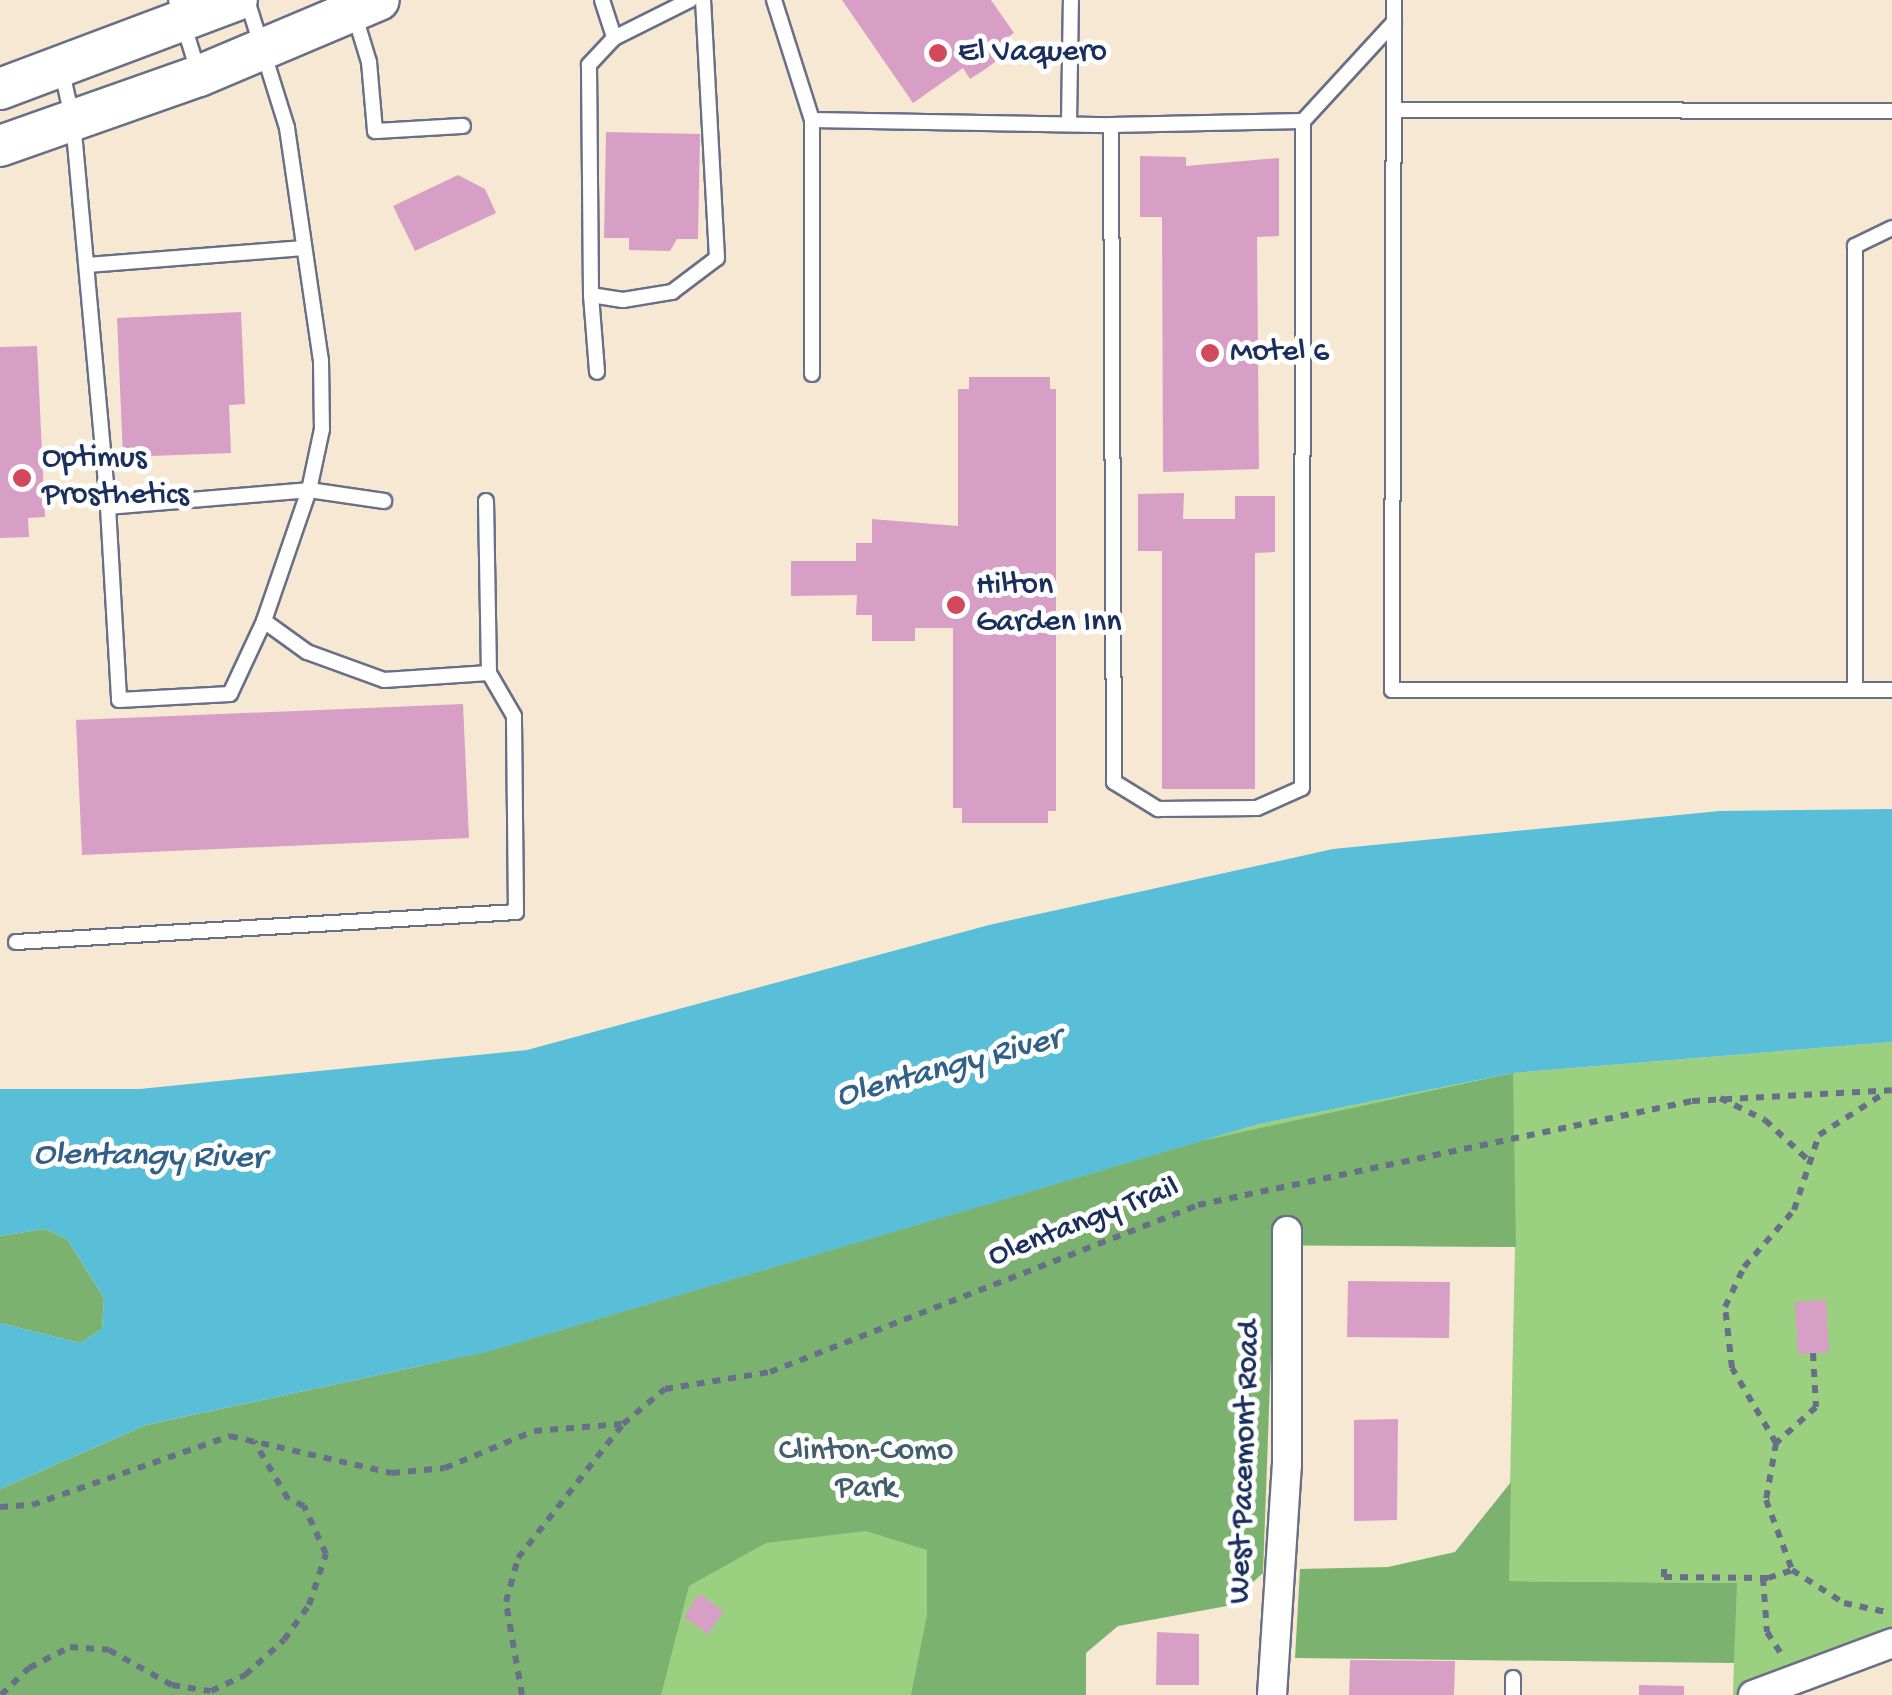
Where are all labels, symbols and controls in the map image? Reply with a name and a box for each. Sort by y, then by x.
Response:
place label: El Vaquero [958,34,1107,72]
marker: El Vaquero [927,42,949,64]
place label: Motel 6 [1230,334,1329,372]
marker: Motel 6 [1199,342,1221,364]
place label: Optimus Prosthetics [42,441,189,516]
marker: Optimus Prosthetics [11,467,33,489]
place label: Hilton Garden Inn [976,568,1121,643]
marker: Hilton Garden Inn [945,594,967,616]
water label: Olentangy River [832,1019,1066,1119]
water label: Olentangy River [33,1135,265,1181]
street label: Olentangy Trail [983,1169,1185,1277]
street label: West Pacemont Road [1222,1319,1270,1605]
park label: Clinton-Como Park [779,1434,953,1509]

